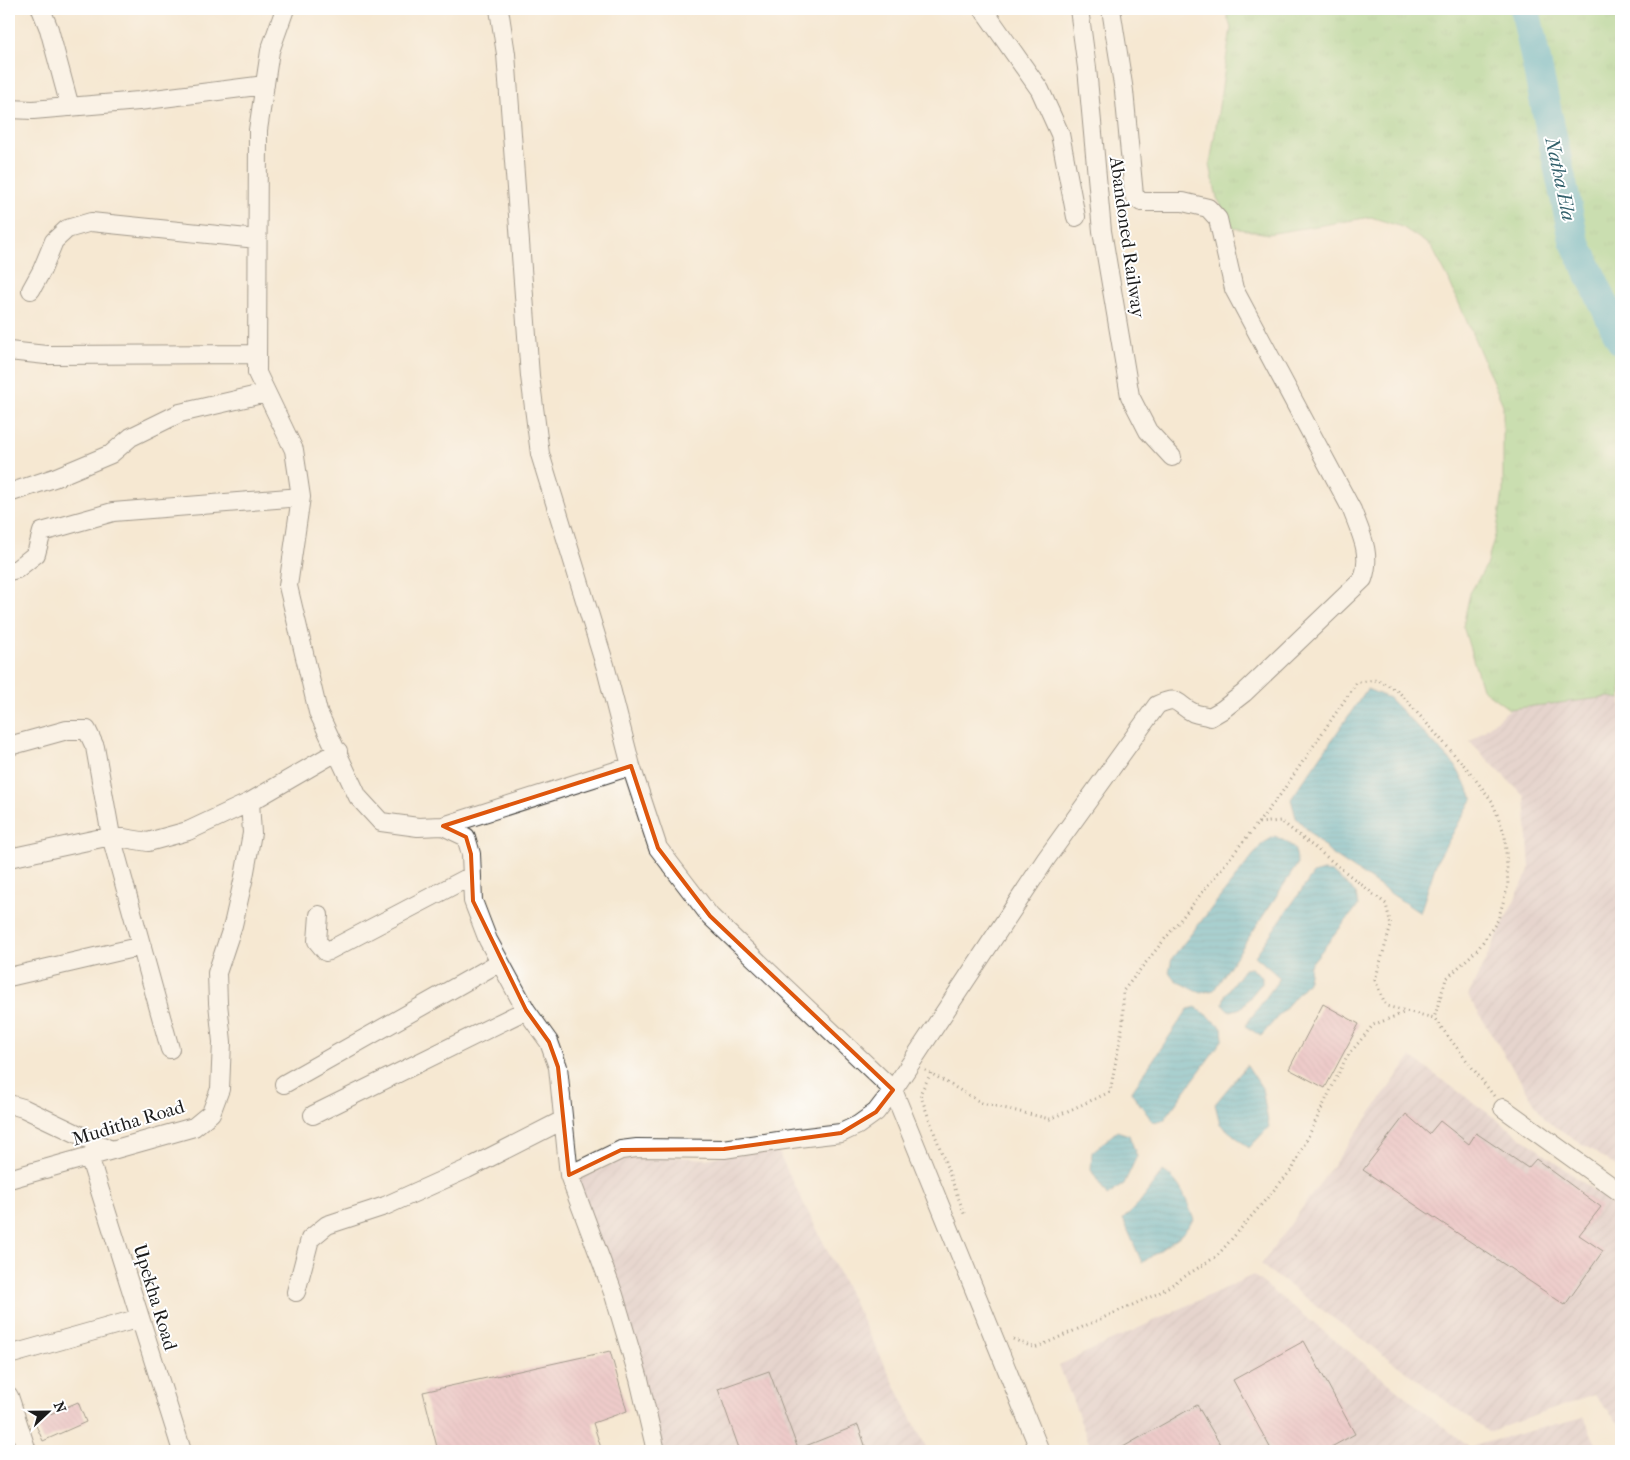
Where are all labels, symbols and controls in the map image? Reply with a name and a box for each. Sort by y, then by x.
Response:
water label: Natha Ela [1540,134,1581,223]
street label: Abandoned Railway [1105,154,1149,320]
street label: Muditha Road [69,1095,188,1150]
street label: Upekha Road [128,1241,182,1354]
north arrow [22,1388,72,1438]
text: N [50,1399,70,1416]

